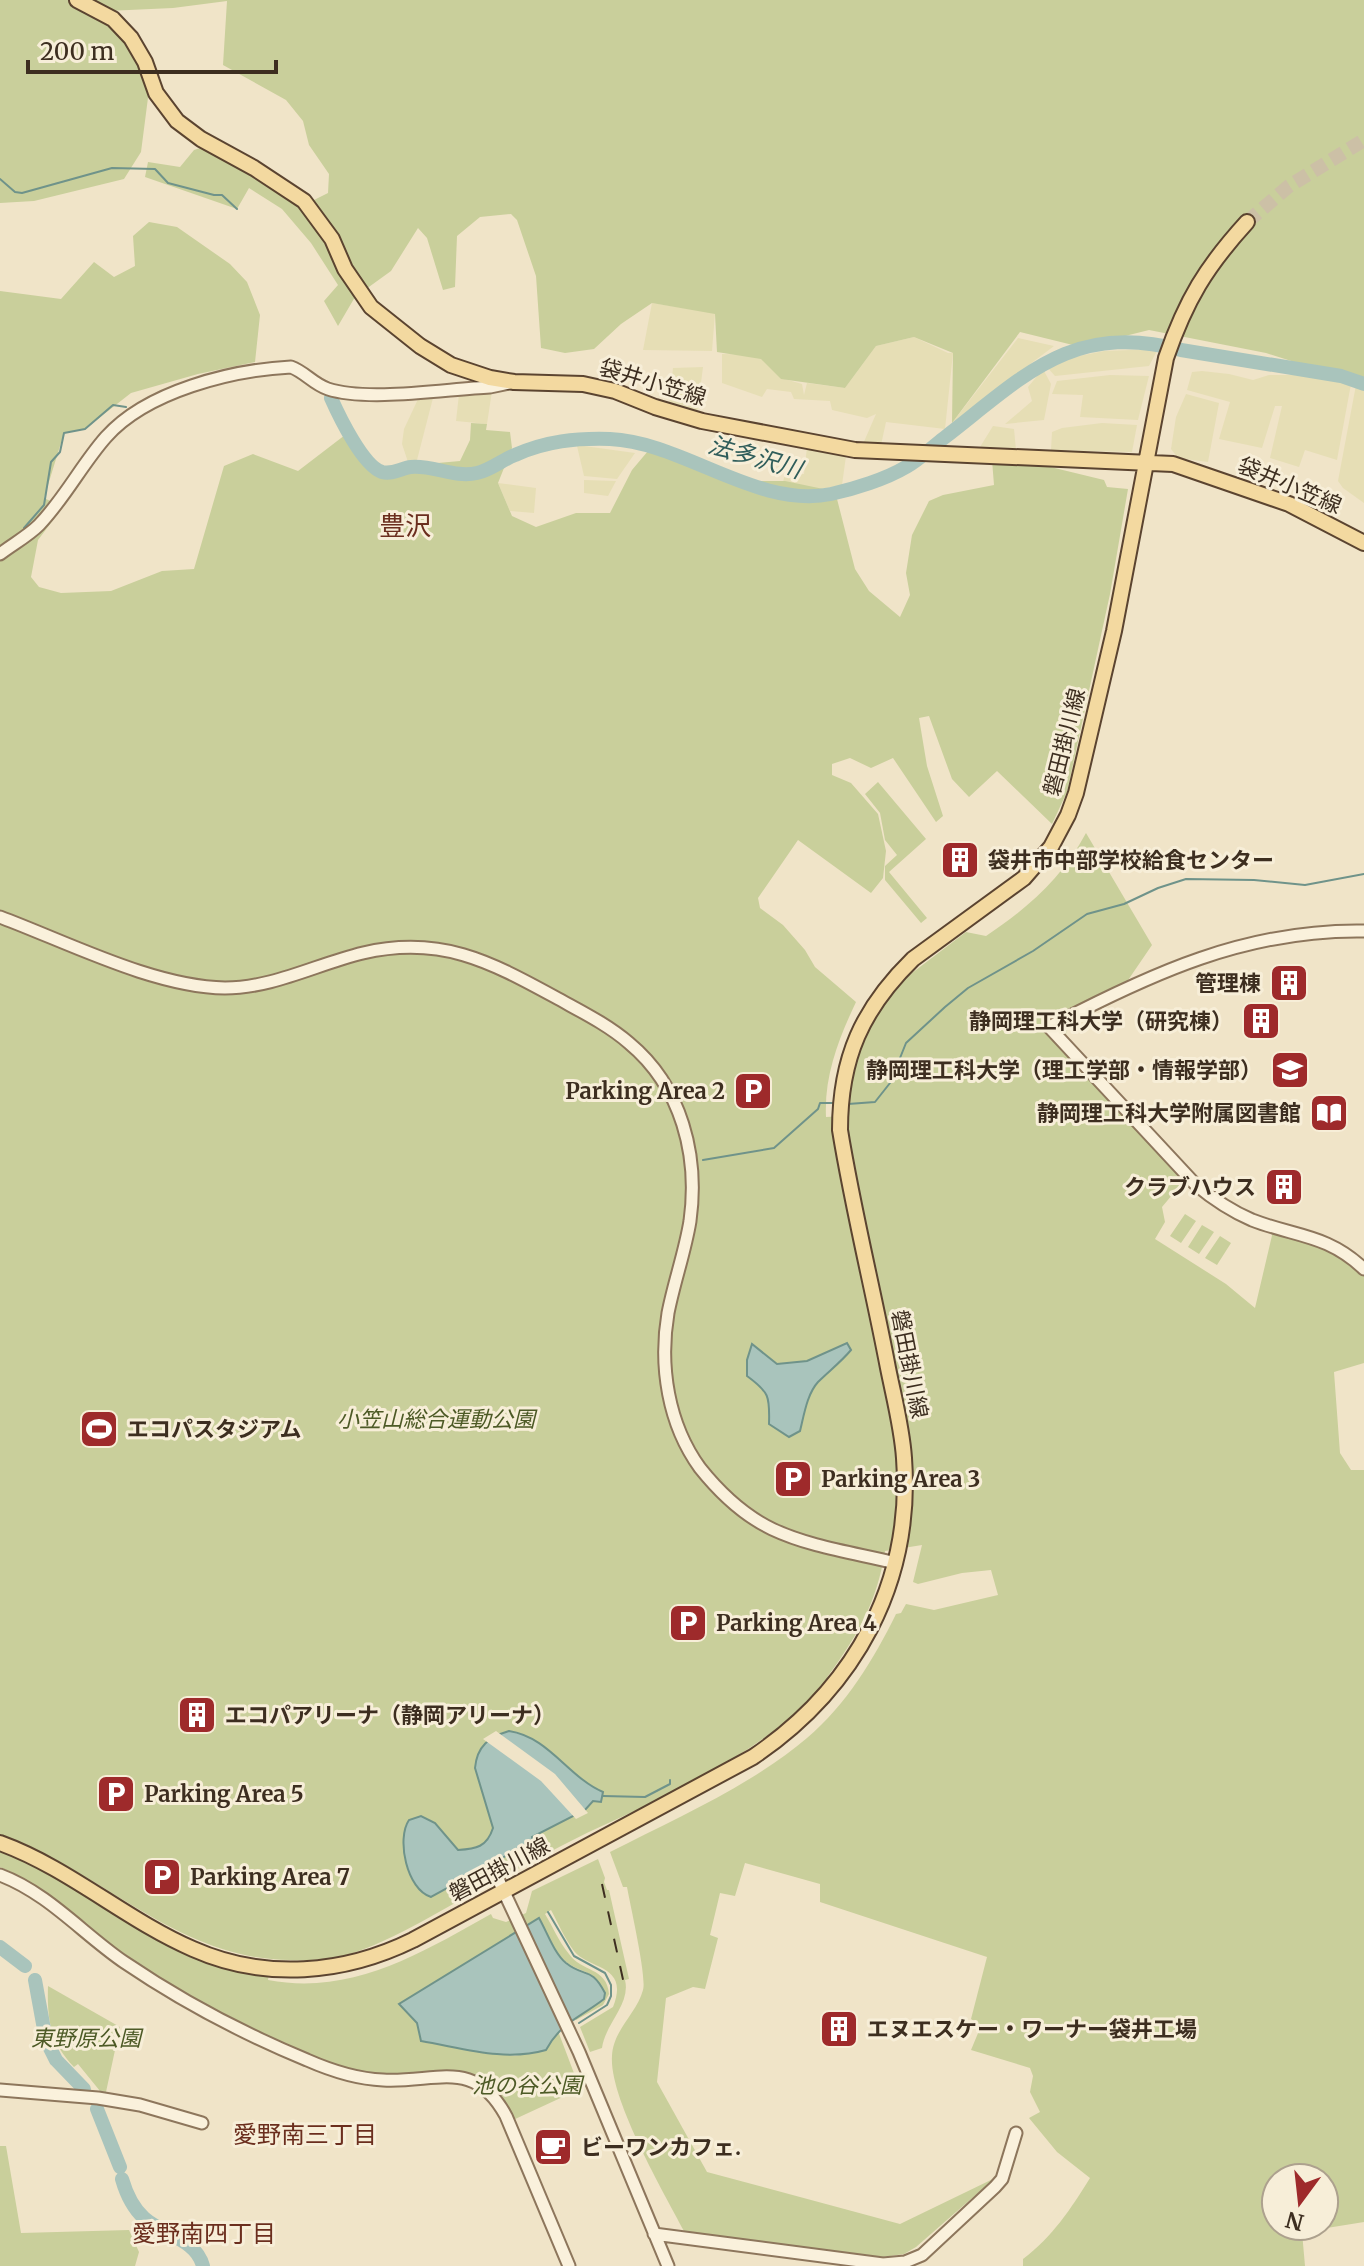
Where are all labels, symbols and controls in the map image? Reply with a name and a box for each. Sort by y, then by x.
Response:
scale bar [28,24,276,74]
text: 200 m [40,36,115,67]
street label: 袋井小笠線 [596,353,710,411]
water label: 法多沢川 [705,429,808,486]
street label: 袋井小笠線 [1234,451,1346,519]
district label: 豊沢 [379,509,431,542]
street label: 磐田掛川線 [1037,685,1091,799]
building icon: 袋井市中部学校給食センター [939,839,981,881]
place label: 袋井市中部学校給食センター [988,846,1274,874]
building icon: 管理棟 [1268,962,1310,1004]
place label: 管理棟 [1195,969,1261,997]
building icon: 静岡理工科大学（研究棟） [1240,1000,1282,1042]
place label: 静岡理工科大学（研究棟） [969,1007,1233,1035]
school or university icon: 静岡理工科大学（理工学部・情報学部） [1269,1049,1311,1091]
place label: 静岡理工科大学（理工学部・情報学部） [866,1056,1262,1084]
parking icon: Parking Area 2 [732,1070,774,1112]
place label: Parking Area 2 [565,1077,725,1105]
library icon: 静岡理工科大学附属図書館 [1308,1092,1350,1134]
place label: 静岡理工科大学附属図書館 [1037,1099,1301,1127]
building icon: クラブハウス [1263,1166,1305,1208]
place label: クラブハウス [1124,1173,1256,1201]
street label: 磐田掛川線 [886,1307,934,1421]
park label: 小笠山総合運動公園 [337,1405,538,1433]
sports icon: エコパスタジアム [78,1408,120,1450]
place label: エコパスタジアム [127,1415,301,1443]
parking icon: Parking Area 3 [772,1458,814,1500]
place label: Parking Area 3 [821,1465,980,1493]
parking icon: Parking Area 4 [667,1602,709,1644]
place label: Parking Area 4 [716,1609,877,1637]
building icon: エコパアリーナ（静岡アリーナ） [176,1694,218,1736]
place label: エコパアリーナ（静岡アリーナ） [225,1701,555,1729]
parking icon: Parking Area 5 [95,1773,137,1815]
place label: Parking Area 5 [144,1780,304,1808]
street label: 磐田掛川線 [444,1831,554,1907]
parking icon: Parking Area 7 [141,1856,183,1898]
place label: Parking Area 7 [190,1863,350,1891]
building icon: エヌエスケー・ワーナー袋井工場 [818,2008,860,2050]
place label: エヌエスケー・ワーナー袋井工場 [867,2015,1197,2043]
park label: 東野原公園 [31,2024,144,2052]
park label: 池の谷公園 [472,2071,585,2099]
district label: 愛野南三丁目 [233,2119,377,2150]
cafe icon: ビーワンカフェ. [532,2126,574,2168]
place label: ビーワンカフェ. [581,2133,741,2161]
north arrow [1260,2162,1340,2242]
text: N [1282,2205,1307,2237]
district label: 愛野南四丁目 [132,2218,276,2249]

